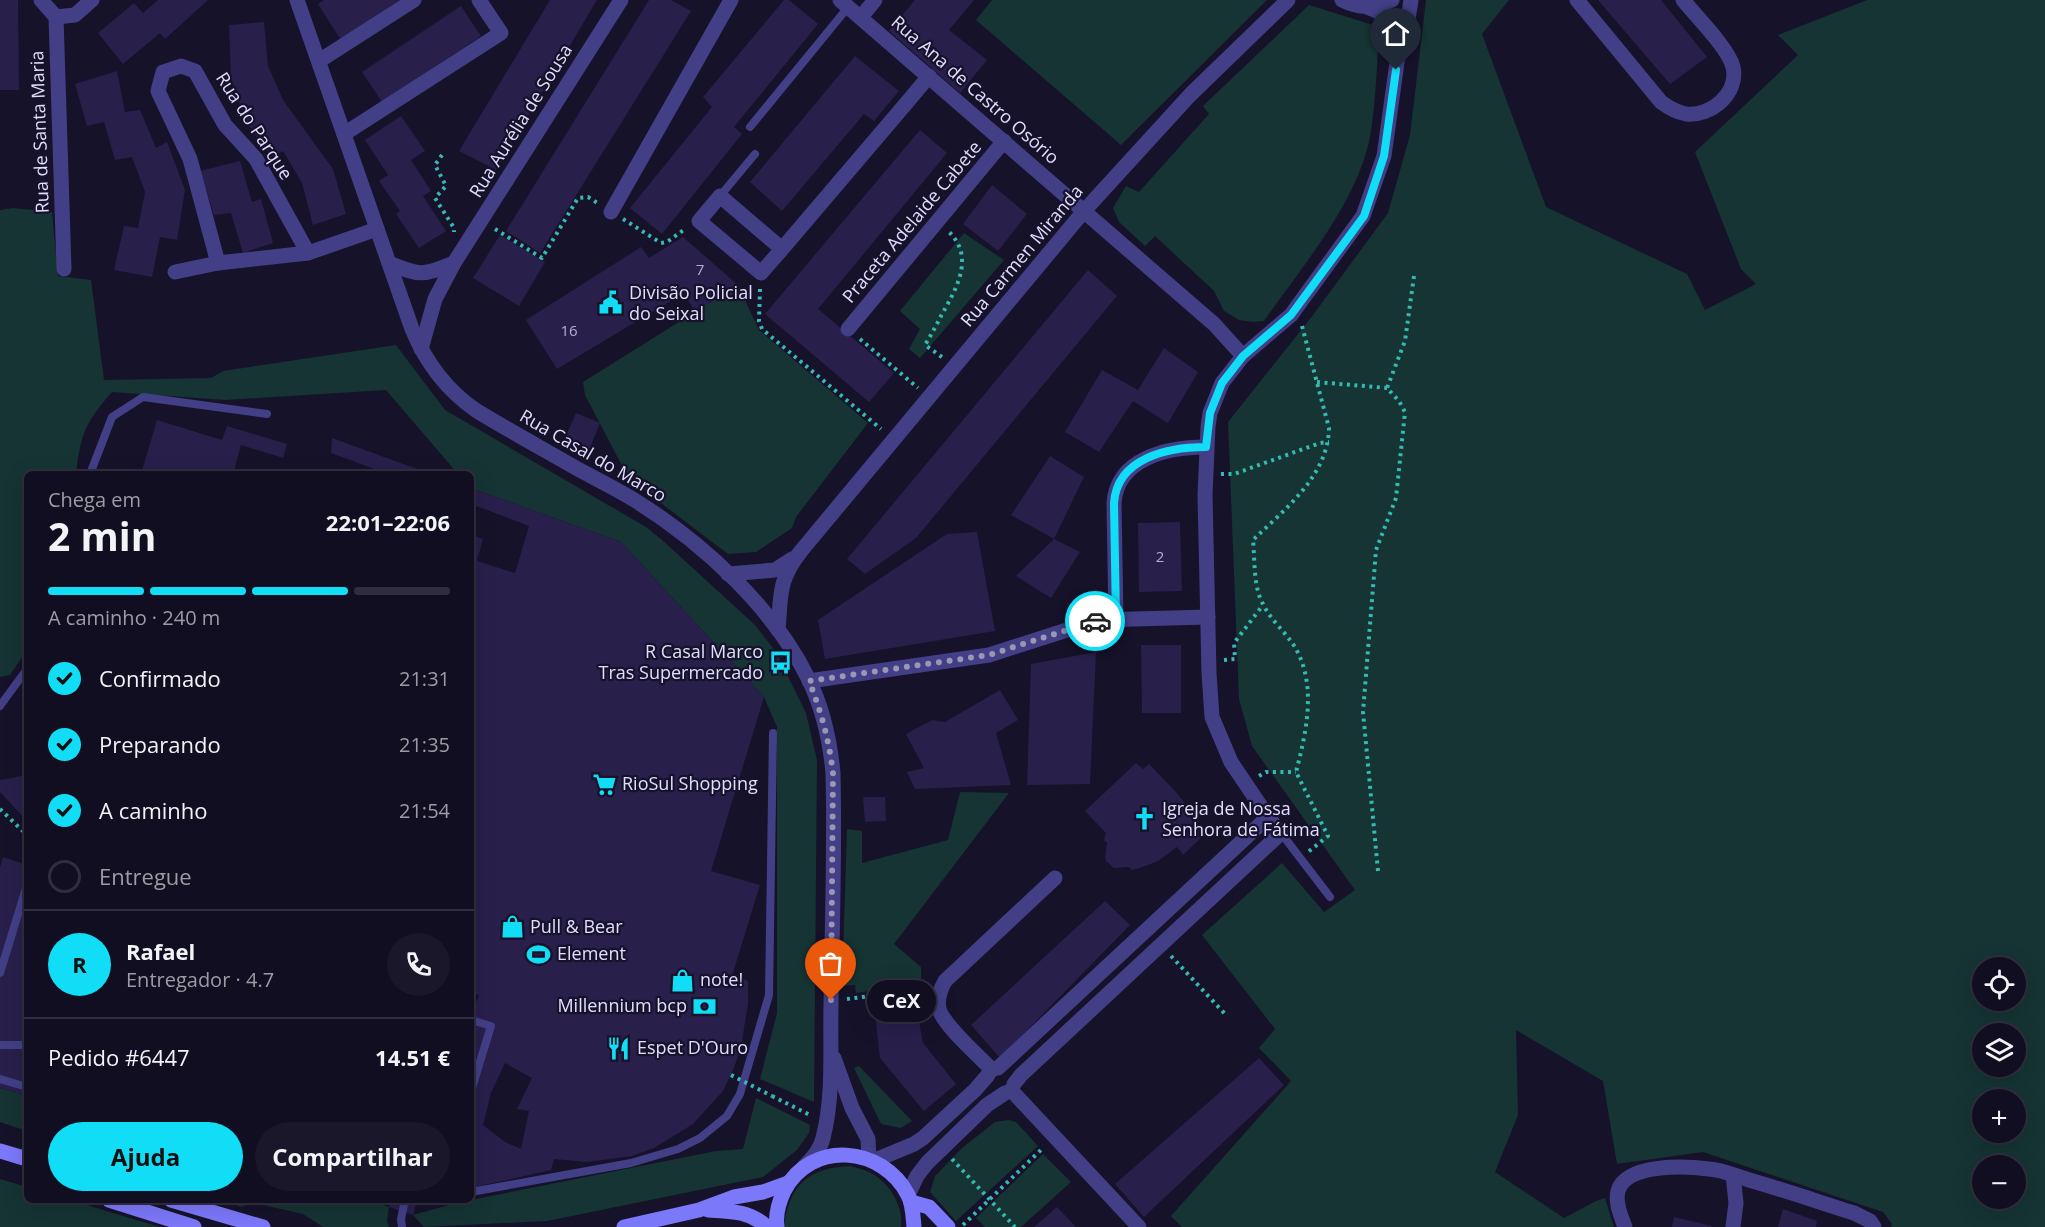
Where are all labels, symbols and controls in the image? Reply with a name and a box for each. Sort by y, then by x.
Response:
pin [1370,8,1421,70]
street label: Rua Ana de Castro Osório [887,10,1065,169]
icon: home [1379,17,1412,50]
street label: Rua Aurélia de Sousa [463,39,577,202]
street label: Rua de Santa Maria [24,50,54,214]
street label: Rua do Parque [211,67,299,184]
street label: Praceta Adelaide Cabete [836,135,986,307]
street label: Rua Carmen Miranda [955,179,1088,331]
house number: 7 [696,259,704,279]
place label: Divisão Policial do Seixal [629,280,753,325]
public building icon: Divisão Policial do Seixal [598,290,624,316]
house number: 16 [560,320,578,340]
street label: Rua Casal do Marco [516,403,671,507]
text: Chega em [48,486,141,513]
text: 22:01–22:06 [326,507,450,537]
text: 2 min [48,509,156,562]
house number: 2 [1156,546,1164,566]
courier [1065,591,1125,651]
text: A caminho · 240 m [48,604,220,631]
icon: car [1079,605,1112,638]
place label: R Casal Marco Tras Supermercado [598,639,763,684]
bus stop icon: R Casal Marco Tras Supermercado [768,649,794,675]
icon: check [48,662,81,695]
text: Confirmado [99,663,221,693]
text: 21:31 [399,665,450,692]
icon: check [48,728,81,761]
text: Preparando [99,729,221,759]
text: 21:35 [399,731,450,758]
supermarket icon: RioSul Shopping [591,771,617,797]
place label: RioSul Shopping [622,771,758,795]
icon: check [48,794,81,827]
text: A caminho [99,795,208,825]
place label: Igreja de Nossa Senhora de Fátima [1162,796,1320,841]
text: 21:54 [399,797,450,824]
church icon: Igreja de Nossa Senhora de Fátima [1131,806,1157,832]
text: Entregue [99,861,192,891]
shop icon: Pull & Bear [499,914,525,940]
place label: Pull & Bear [530,914,623,938]
button: phone [387,933,450,996]
text: Rafael [126,936,195,966]
pin [805,938,856,1000]
sports icon: Element [526,941,552,967]
place label: Element [557,941,626,965]
icon: bag [814,947,847,980]
text: R [72,949,87,979]
map controls [1972,957,2026,1209]
button: locate [1972,957,2026,1011]
text: Entregador · 4.7 [126,966,274,993]
shop icon: note! [669,967,695,993]
place label: note! [700,967,743,991]
callout: CeX [867,979,936,1021]
text: CeX [883,987,920,1014]
place label: Millennium bcp [557,993,687,1017]
bank icon: Millennium bcp [692,993,718,1019]
button: layers [1972,1023,2026,1077]
restaurant icon: Espet D'Ouro [606,1035,632,1061]
place label: Espet D'Ouro [637,1035,748,1059]
text: Pedido #6447 [48,1042,190,1072]
text: 14.51 € [375,1042,450,1072]
button: + [1972,1089,2026,1143]
button: Ajuda [48,1122,243,1191]
button: Compartilhar [255,1122,450,1191]
button: − [1972,1155,2026,1209]

